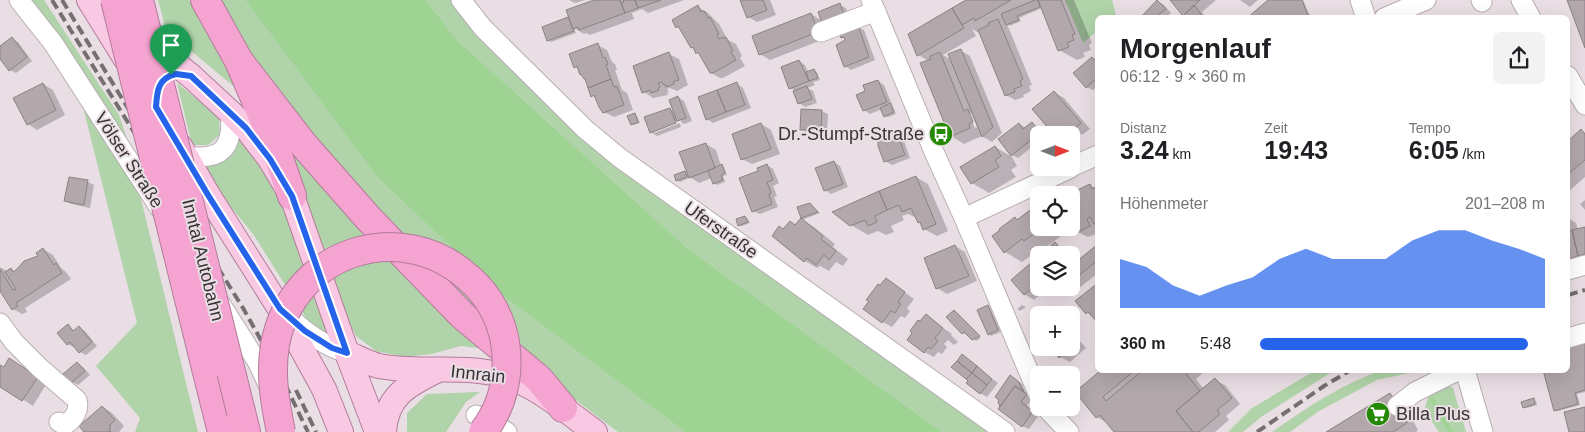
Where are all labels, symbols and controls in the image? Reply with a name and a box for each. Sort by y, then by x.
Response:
pin [150,24,192,75]
icon: arrive [157,31,185,59]
button: share [1493,32,1545,84]
text: Morgenlauf [1120,33,1271,64]
text: 06:12 · 9 × 360 m [1120,68,1246,85]
street label: Völser Straße [91,108,167,212]
text: Distanz [1120,120,1167,136]
text: Zeit [1264,120,1288,136]
text: Tempo [1409,120,1451,136]
bus stop icon: Dr.-Stumpf-Straße [928,121,954,147]
place label: Dr.-Stumpf-Straße [778,124,924,144]
north arrow [1030,126,1080,176]
map controls [1030,126,1080,416]
text: 3.24 [1120,136,1169,164]
text: 19:43 [1264,136,1328,164]
text: 6:05 [1409,136,1459,164]
text: km [1169,146,1191,162]
text: /km [1459,146,1485,162]
button: locate [1030,186,1080,236]
text: Höhenmeter [1120,195,1208,212]
text: 201–208 m [1465,195,1545,212]
street label: Inntal Autobahn [178,197,228,323]
street label: Uferstraße [680,197,762,263]
button: layers [1030,246,1080,296]
button: + [1030,306,1080,356]
text: 360 m [1120,335,1165,352]
text: 5:48 [1200,335,1231,352]
street label: Innrain [450,361,506,387]
button: − [1030,366,1080,416]
supermarket icon: Billa Plus [1365,401,1391,427]
place label: Billa Plus [1396,404,1470,424]

